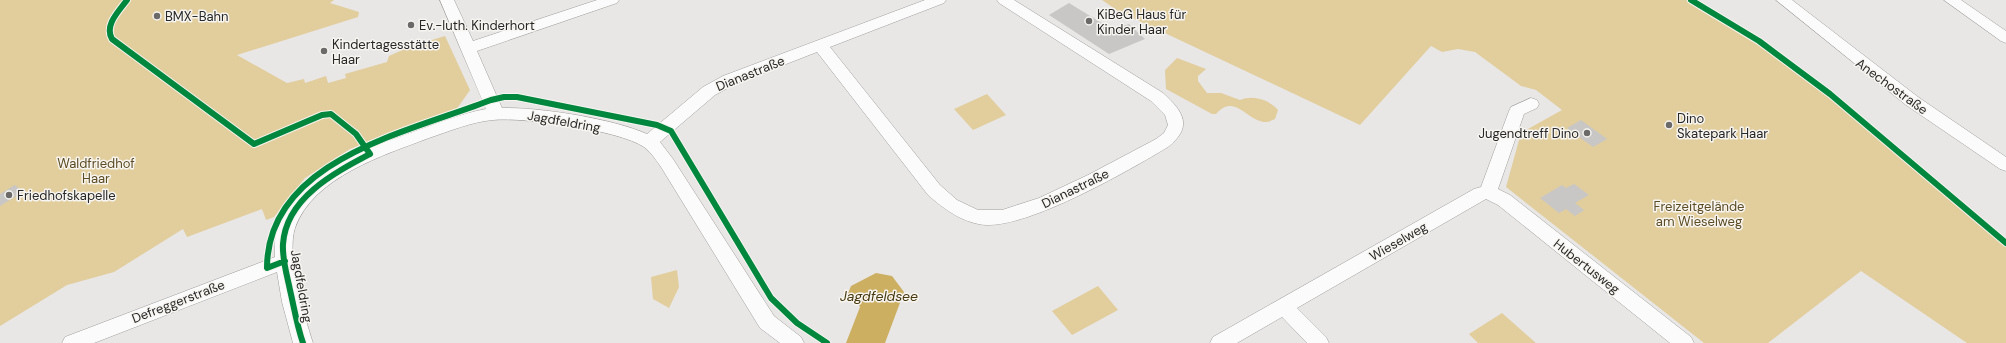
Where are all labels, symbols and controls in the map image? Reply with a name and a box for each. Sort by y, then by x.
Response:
place label: KiBeG Haus für Kinder Haar [1097,6,1186,38]
place label: BMX-Bahn [165,8,229,25]
marker: BMX-Bahn [152,11,162,21]
marker: KiBeG Haus für Kinder Haar [1084,16,1094,26]
place label: Ev.-luth. Kinderhort [419,17,535,34]
marker: Ev.-luth. Kinderhort [406,20,416,30]
place label: Kindertagesstätte Haar [332,36,439,68]
marker: Kindertagesstätte Haar [319,46,329,56]
street label: Dianastraße [713,52,787,95]
street label: Anechostraße [1852,55,1931,118]
street label: Jagdfeldring [526,107,602,136]
place label: Dino Skatepark Haar [1677,110,1768,142]
marker: Dino Skatepark Haar [1664,120,1674,130]
place label: Jugendtreff Dino [1478,125,1579,142]
marker: Jugendtreff Dino [1582,128,1592,138]
park label: Waldfriedhof Haar [57,155,135,187]
street label: Dianastraße [1039,165,1112,212]
place label: Friedhofskapelle [17,187,116,204]
marker: Friedhofskapelle [4,190,14,200]
park label: Freizeitgelände am Wieselweg [1654,198,1744,230]
street label: Wieselweg [1366,218,1430,265]
street label: Hubertusweg [1550,235,1623,298]
street label: Jagdfeldring [287,248,316,324]
street label: Defreggerstraße [129,276,227,327]
water label: Jagdfeldsee [840,287,918,305]

